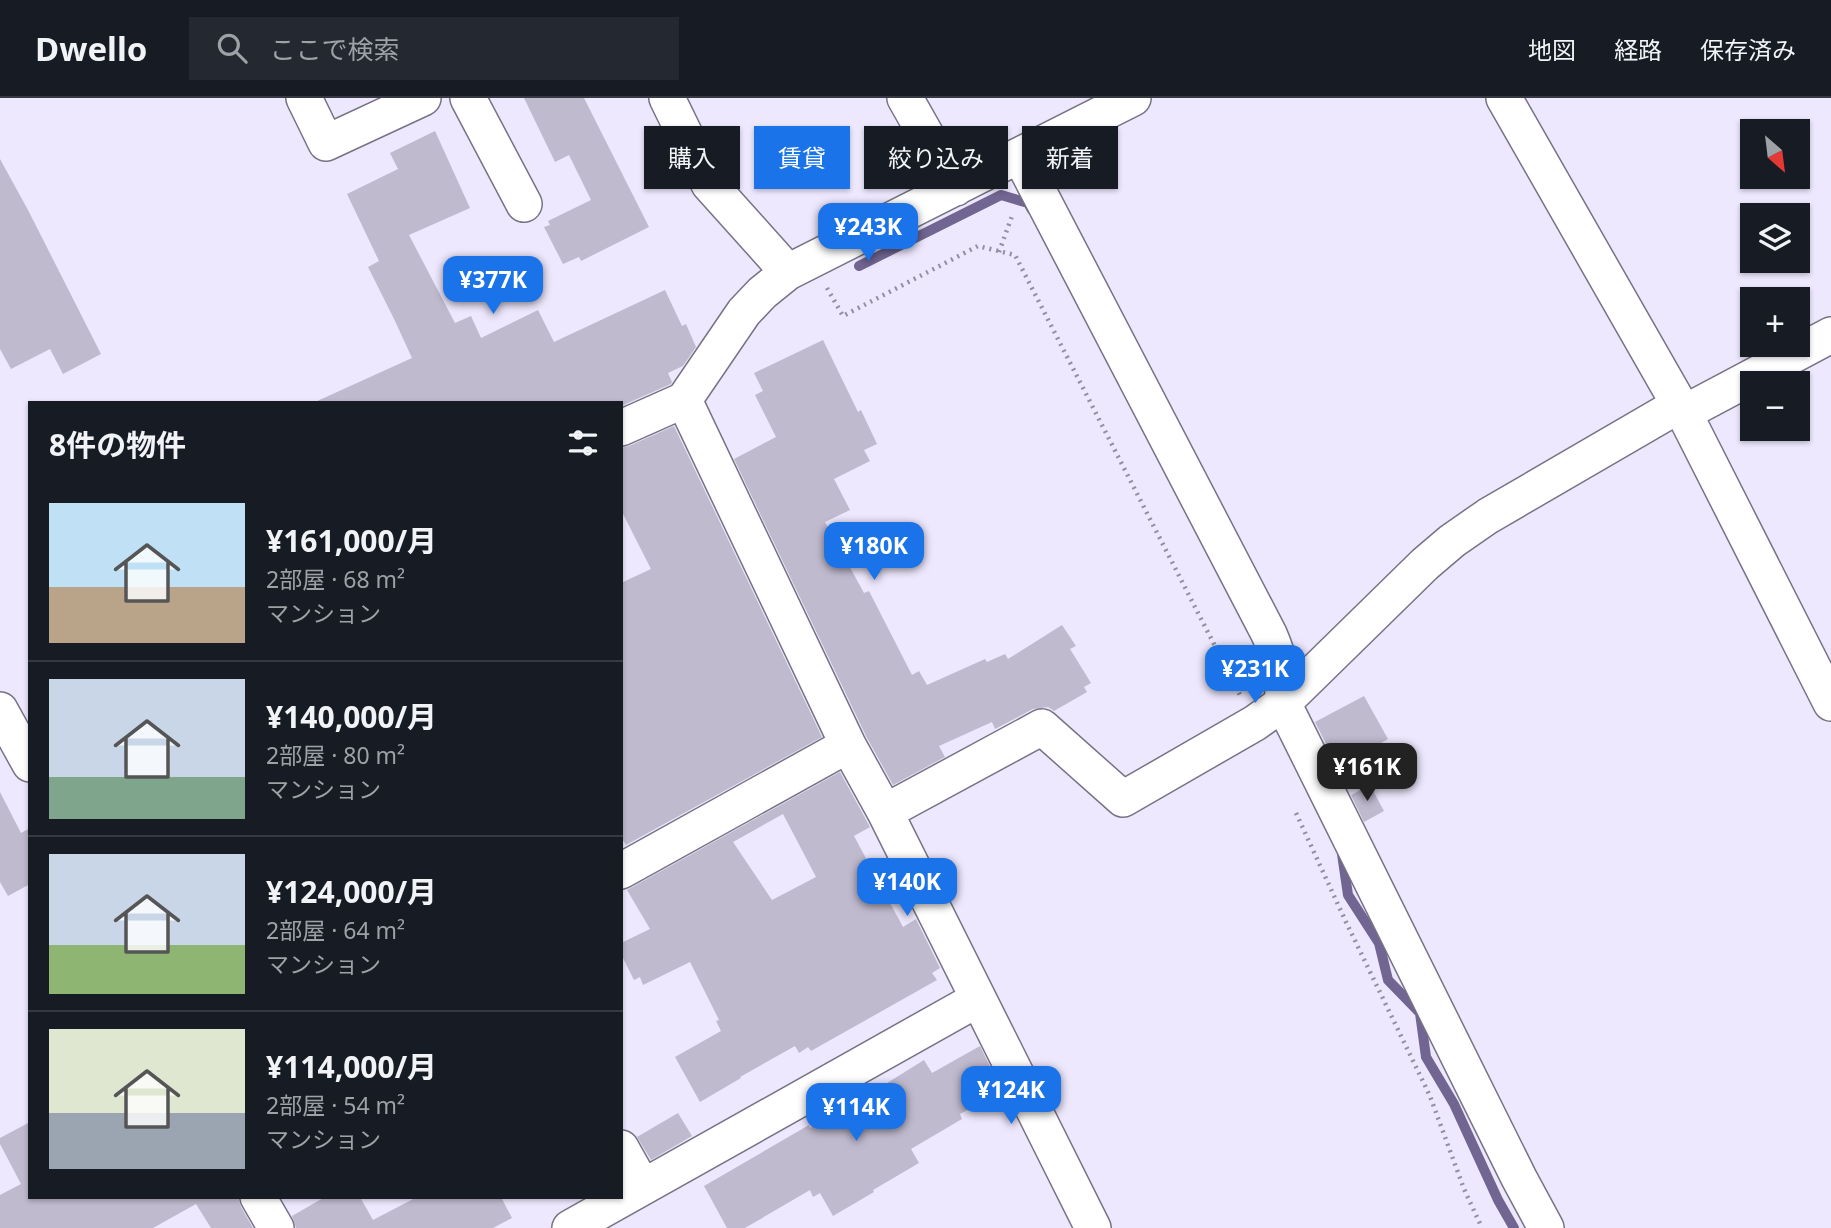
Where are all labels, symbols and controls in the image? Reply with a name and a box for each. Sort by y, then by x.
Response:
search box [189,17,679,80]
text: Dwello [35,26,147,71]
icon: search [213,29,251,67]
text: ここで検索 [269,31,399,67]
text: 地図 [1528,33,1576,66]
text: 経路 [1614,33,1662,66]
text: 保存済み [1700,33,1796,66]
north arrow [1740,119,1810,189]
map controls [1740,119,1810,441]
chip: 購入 [644,126,740,189]
chip: 賃貸 [754,126,850,189]
chip: 絞り込み [864,126,1008,189]
chip: 新着 [1022,126,1118,189]
button: layers [1740,203,1810,273]
pin: ¥243K [819,204,917,263]
text: ¥243K [834,210,902,242]
pin: ¥377K [444,256,542,316]
text: ¥377K [459,263,527,295]
button: + [1740,287,1810,357]
button: − [1740,371,1810,441]
text: 8件の物件 [49,424,186,465]
icon: filters [564,424,602,462]
text: ¥161,000/月 [266,520,437,561]
pin: ¥180K [825,522,923,582]
text: ¥180K [840,529,908,561]
icon: home [105,531,189,615]
text: 2部屋 · 68 m² [266,563,405,595]
text: マンション [266,597,381,629]
pin: ¥231K [1206,646,1304,705]
text: ¥231K [1221,652,1289,684]
text: ¥140,000/月 [266,696,437,737]
icon: home [105,707,189,791]
text: 2部屋 · 80 m² [266,739,405,771]
pin: ¥161K [1318,744,1416,803]
text: ¥161K [1333,750,1401,782]
text: マンション [266,773,381,805]
pin: ¥140K [858,858,956,918]
text: ¥140K [873,865,941,897]
text: ¥124,000/月 [266,871,437,912]
icon: home [105,882,189,966]
text: 2部屋 · 64 m² [266,914,405,946]
text: マンション [266,948,381,980]
text: ¥114,000/月 [266,1046,437,1087]
icon: home [105,1057,189,1141]
pin: ¥124K [962,1066,1060,1126]
text: ¥124K [977,1073,1045,1105]
pin: ¥114K [807,1084,905,1143]
text: 2部屋 · 54 m² [266,1089,405,1121]
text: ¥114K [822,1090,890,1122]
text: マンション [266,1123,381,1155]

